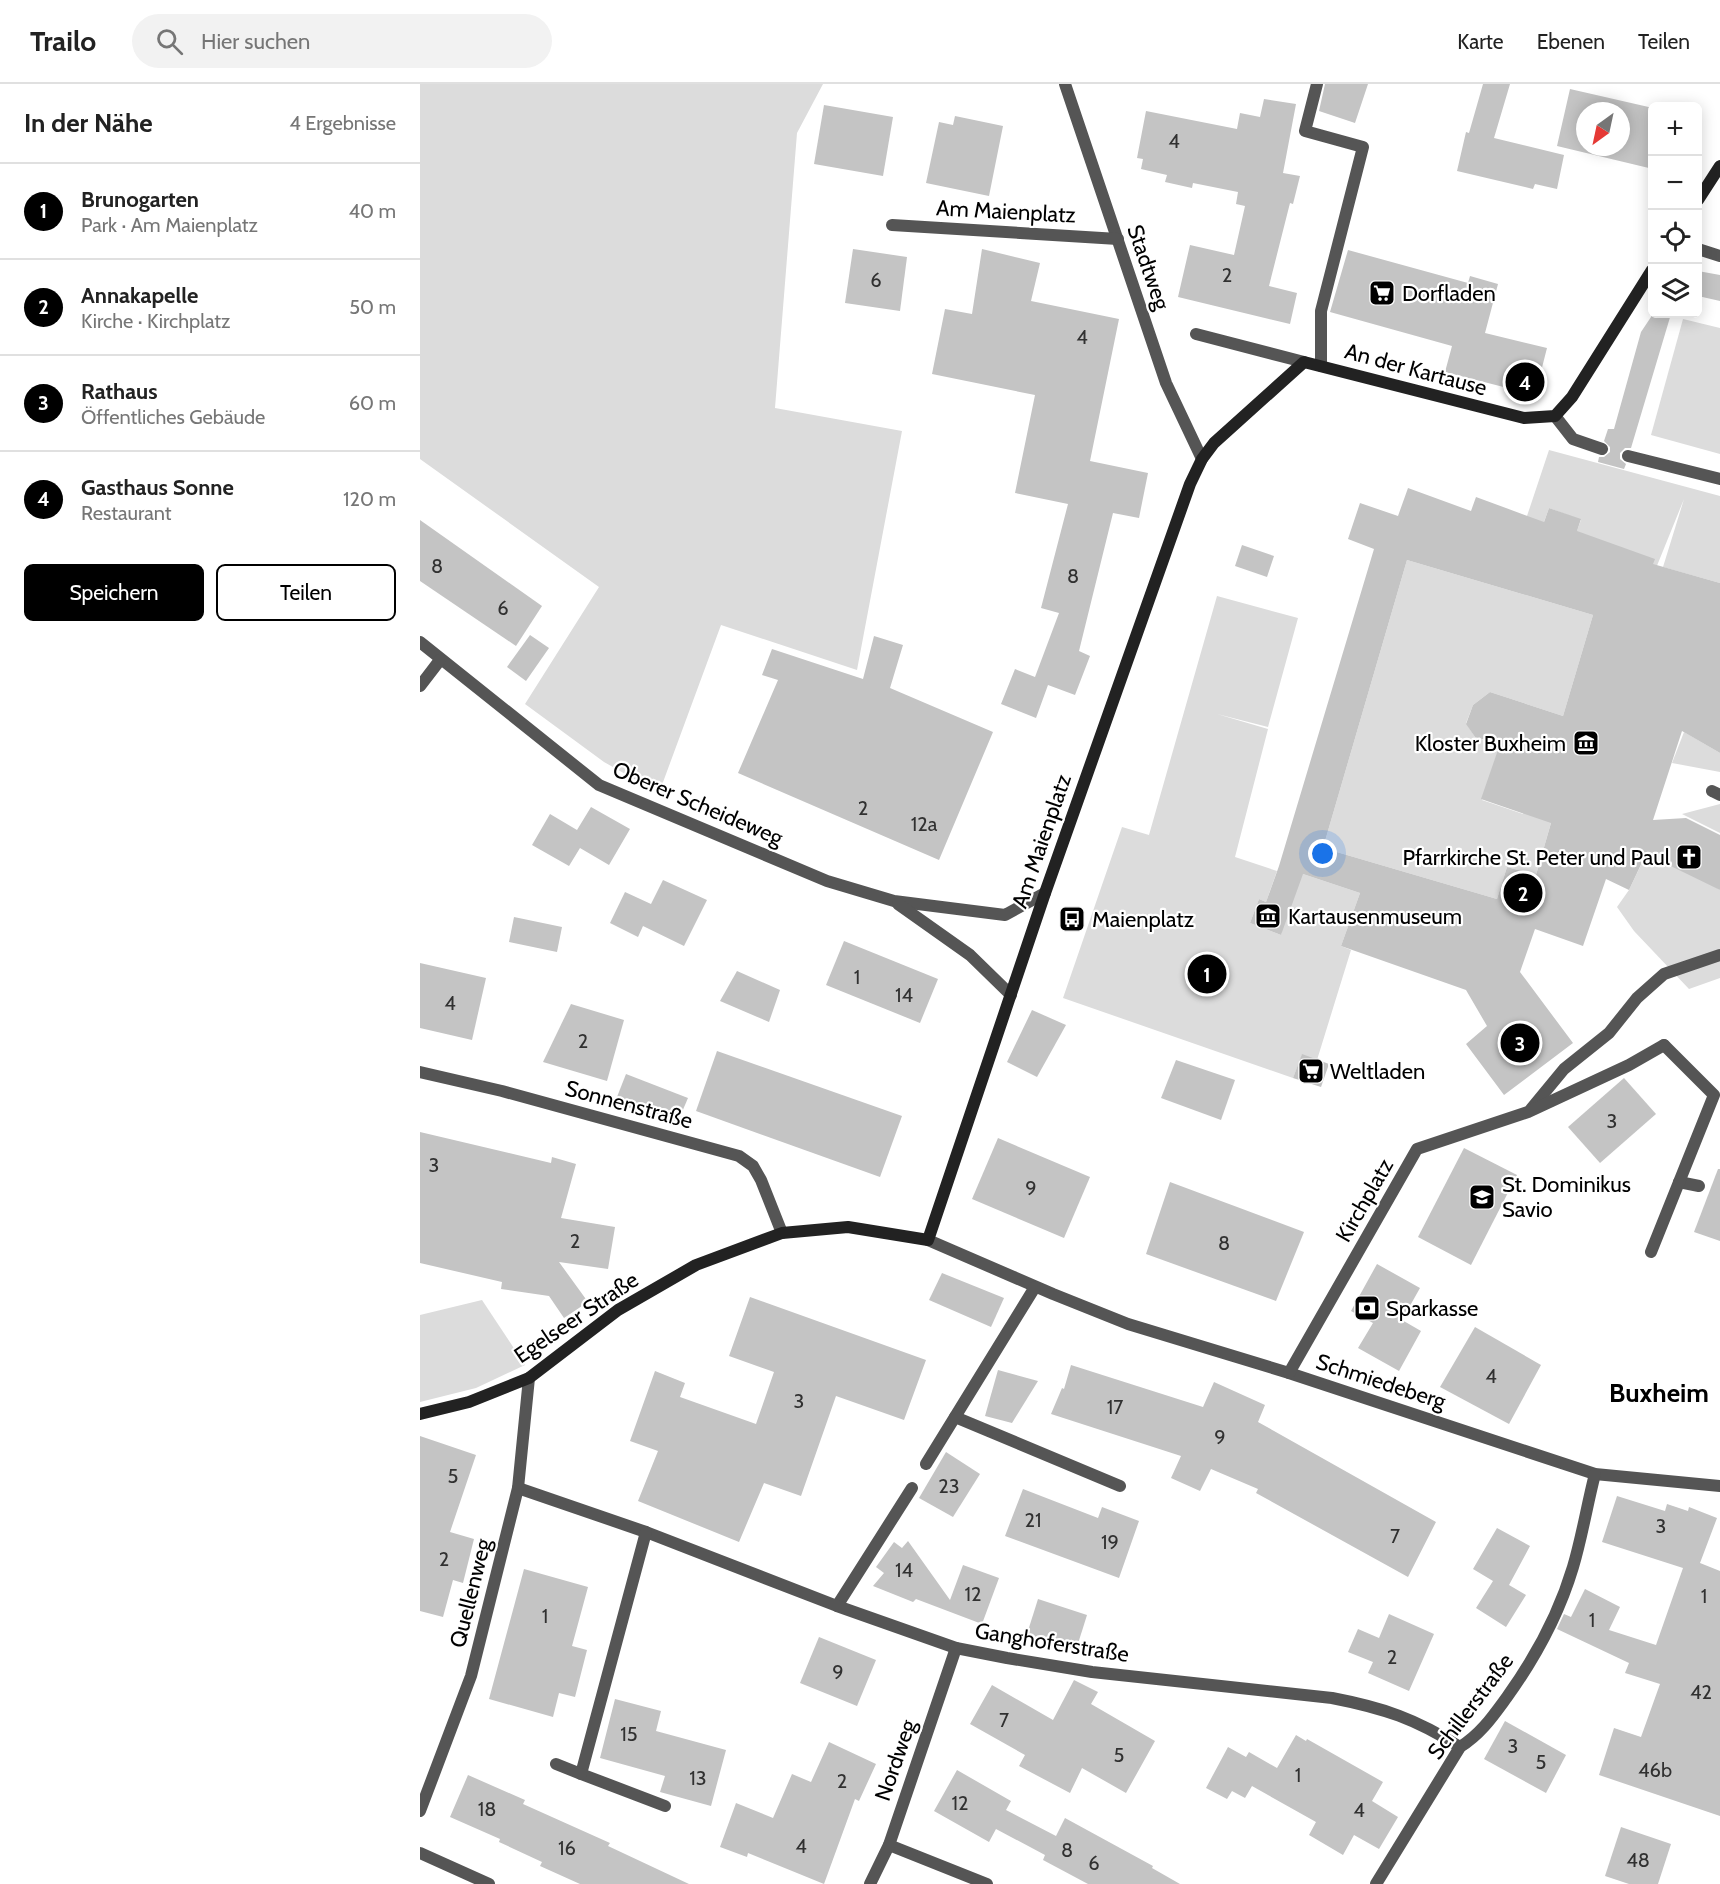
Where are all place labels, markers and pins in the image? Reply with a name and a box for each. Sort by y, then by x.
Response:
supermarket icon: Dorfladen [1367,278,1397,308]
place label: Dorfladen [1402,280,1496,307]
pin: 4 [1506,360,1544,404]
museum icon: Kloster Buxheim [1571,728,1601,758]
place label: Kloster Buxheim [1415,730,1566,757]
church icon: Pfarrkirche St. Peter und Paul [1674,842,1704,872]
place label: Pfarrkirche St. Peter und Paul [1402,844,1671,871]
pin: 2 [1504,870,1542,916]
museum icon: Kartausenmuseum [1253,901,1283,931]
place label: Kartausenmuseum [1288,903,1462,930]
bus stop icon: Maienplatz [1057,904,1087,934]
place label: Maienplatz [1092,906,1194,933]
pin: 1 [1188,952,1226,996]
pin: 3 [1500,1020,1540,1066]
supermarket icon: Weltladen [1296,1056,1326,1086]
place label: Weltladen [1330,1058,1425,1085]
place label: St. Dominikus Savio [1502,1171,1631,1223]
school or university icon: St. Dominikus Savio [1467,1182,1497,1212]
bank icon: Sparkasse [1352,1293,1382,1323]
place label: Sparkasse [1386,1295,1478,1322]

